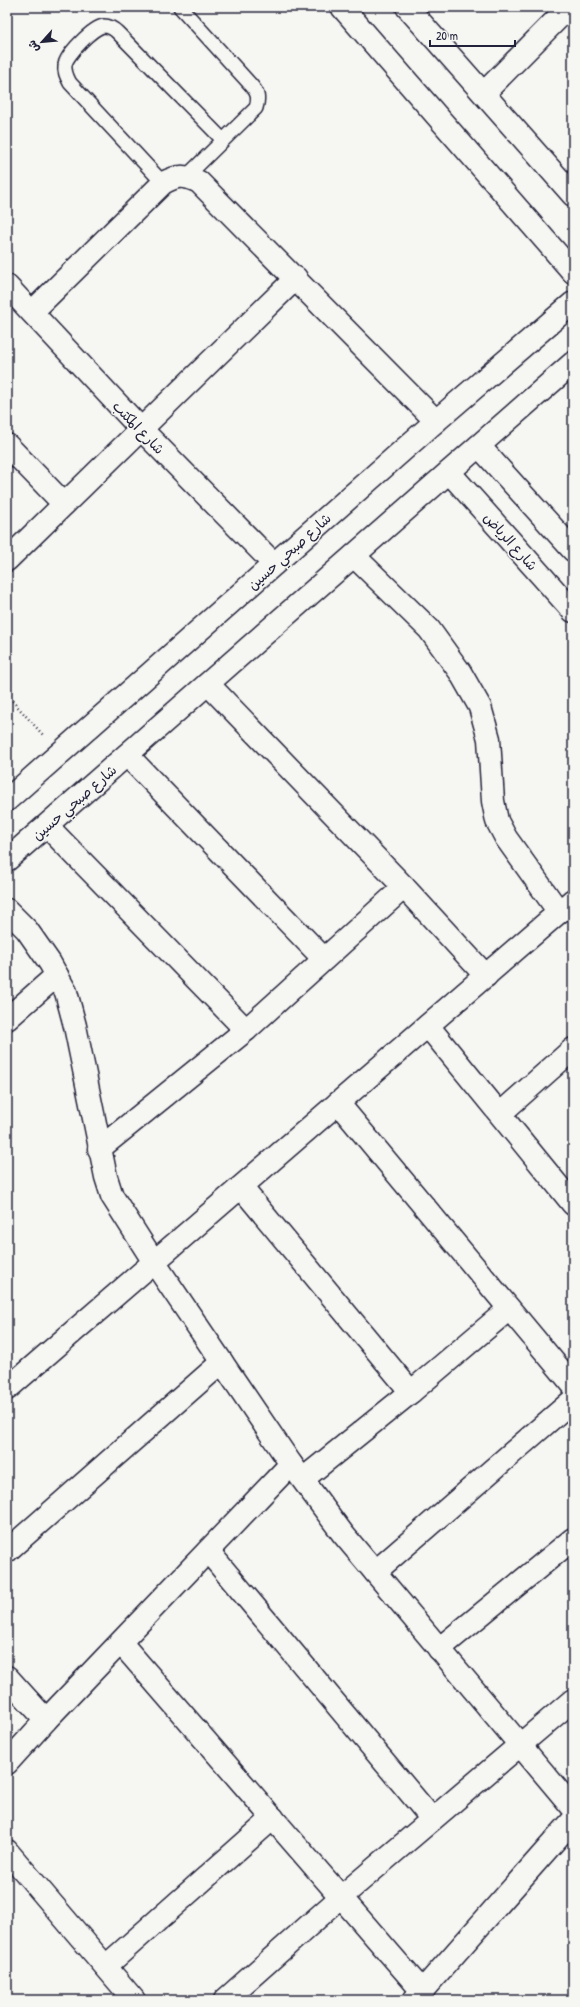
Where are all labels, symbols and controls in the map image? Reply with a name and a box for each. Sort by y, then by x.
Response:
north arrow [22,22,62,62]
scale bar [430,22,515,48]
text: 20 m [436,27,458,44]
text: ش [24,38,42,55]
street label: شارع المكتب [108,396,169,458]
street label: شارع صبحي حسين [243,508,338,597]
street label: شارع الرياض [479,508,542,575]
street label: شارع صبحي حسين [28,760,123,847]

